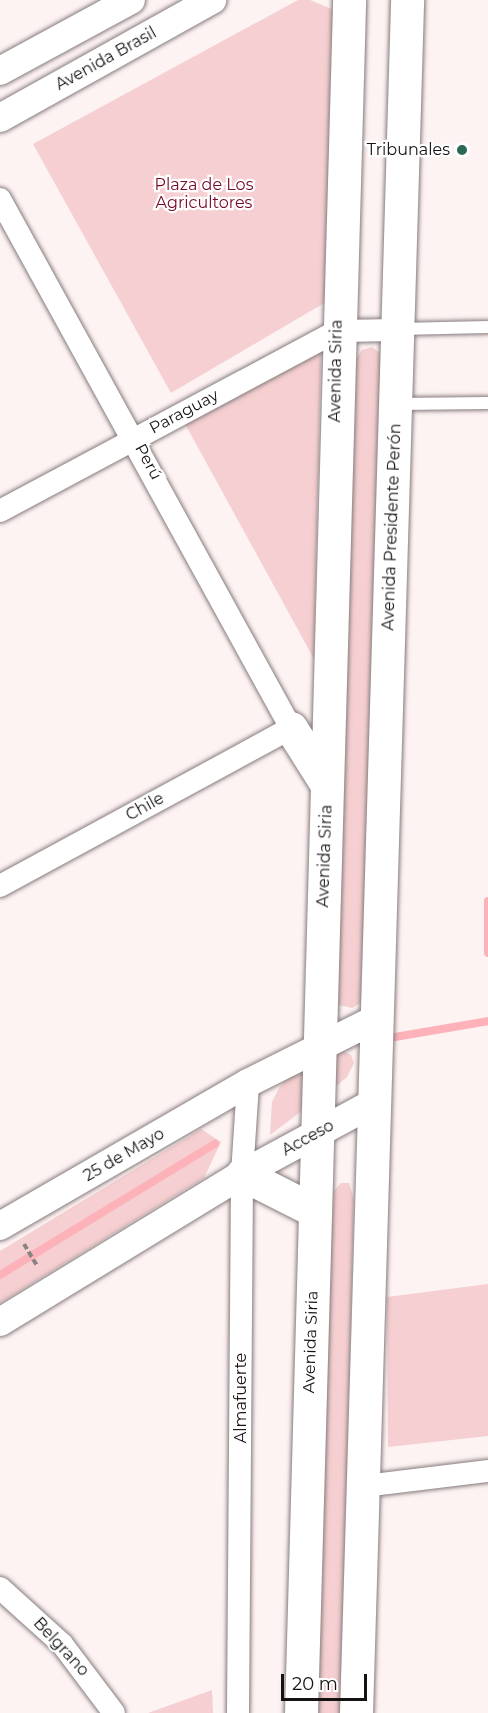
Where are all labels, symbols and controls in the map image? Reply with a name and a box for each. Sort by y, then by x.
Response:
street label: Avenida Brasil [52,23,160,95]
place label: Tribunales [367,140,450,160]
marker: Tribunales [455,143,469,157]
park label: Plaza de Los Agricultores [155,175,253,213]
street label: Avenida Siria [326,319,346,423]
street label: Paraguay [146,386,222,438]
street label: Avenida Presidente Perón [379,423,405,631]
street label: Perú [131,441,165,483]
street label: Chile [123,789,167,825]
street label: Avenida Siria [314,804,336,908]
street label: Acceso [279,1116,337,1160]
street label: 25 de Mayo [80,1124,168,1186]
street label: Avenida Siria [300,1290,322,1394]
street label: Almafuerte [231,1353,251,1443]
street label: Belgrano [29,1614,93,1680]
scale bar [284,1662,370,1700]
text: 20 m [292,1673,338,1695]

